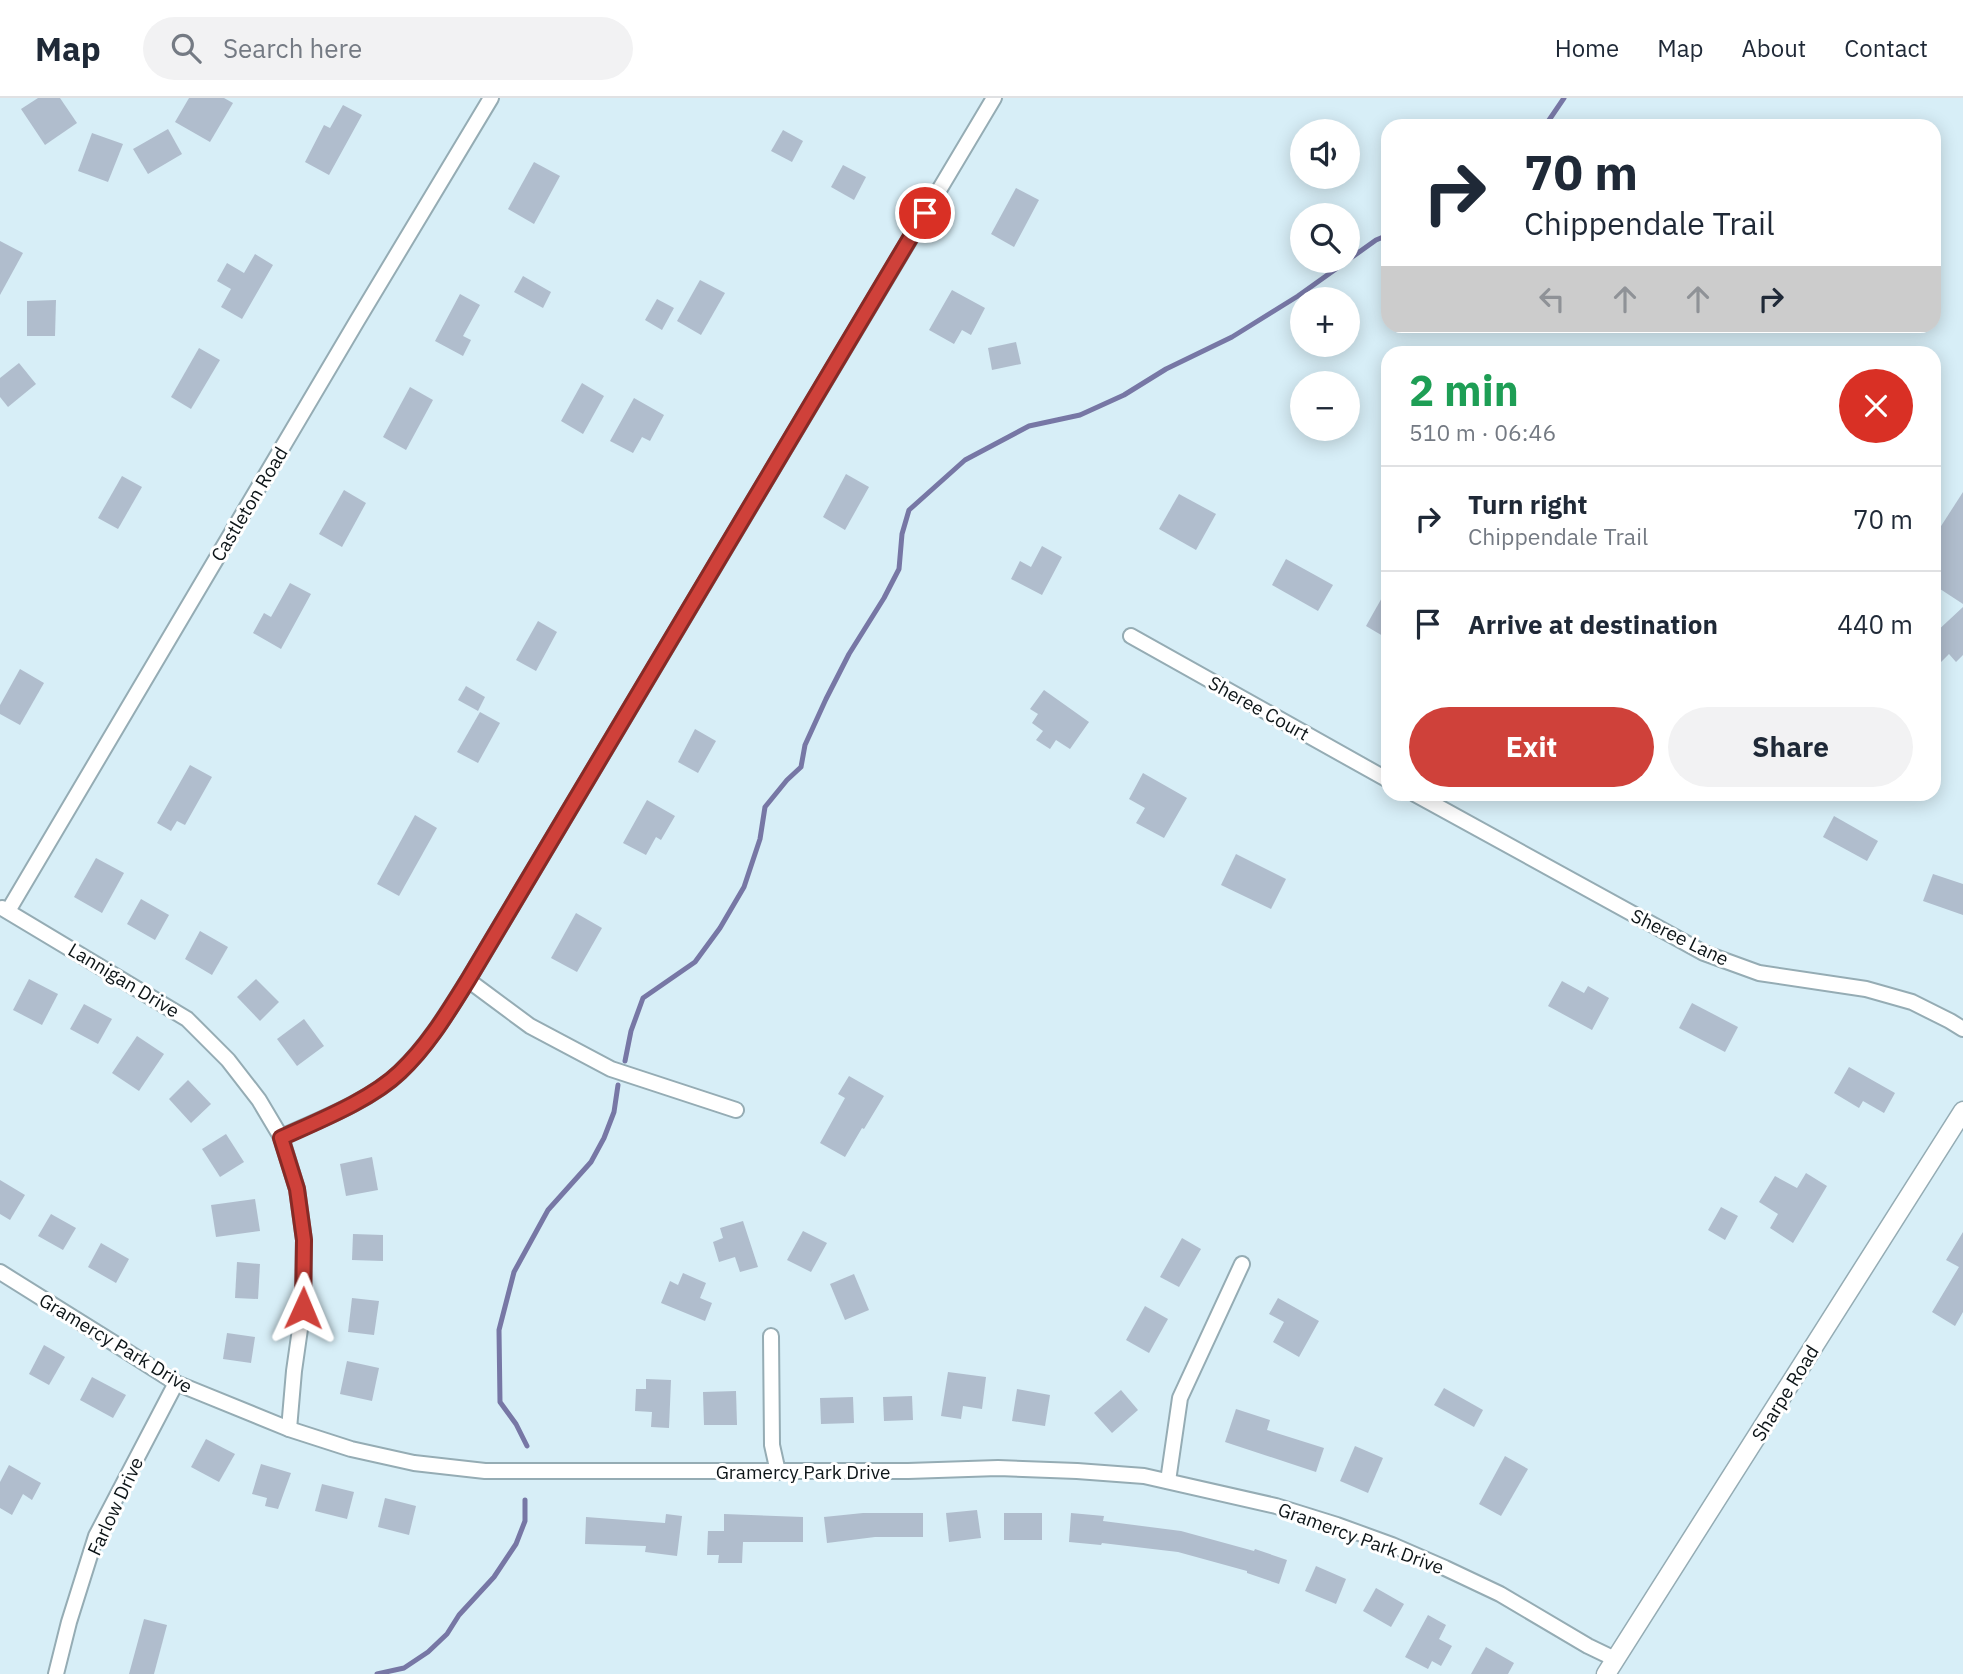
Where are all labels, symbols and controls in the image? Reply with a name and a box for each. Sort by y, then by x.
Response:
search box [143,17,633,80]
text: Map [35,27,101,70]
icon: search [167,29,205,67]
text: Search here [223,31,362,65]
text: Home [1555,32,1619,64]
text: Map [1657,32,1703,64]
text: About [1741,32,1806,64]
text: Contact [1844,32,1928,64]
map controls [1290,119,1360,441]
button: sound [1290,119,1360,189]
text: 70 m [1524,140,1638,203]
icon: right [1409,147,1500,238]
pin [895,183,955,243]
icon: arrive [906,194,944,232]
text: Chippendale Trail [1524,202,1775,244]
button: search [1290,203,1360,273]
icon: left [1533,280,1571,318]
icon: ahead [1606,280,1644,318]
icon: ahead [1679,280,1717,318]
icon: right [1752,280,1790,318]
button: + [1290,287,1360,357]
text: 2 min [1409,363,1519,418]
button: close [1839,369,1913,443]
button: − [1290,371,1360,441]
text: 510 m · 06:46 [1409,417,1556,447]
street label: Castleton Road [205,442,293,566]
text: Turn right [1468,487,1587,521]
icon: right [1409,500,1447,538]
text: 70 m [1853,502,1913,536]
text: Chippendale Trail [1468,521,1648,551]
icon: arrive [1409,605,1447,643]
text: Arrive at destination [1468,607,1718,641]
text: 440 m [1837,607,1913,641]
street label: Sheree Court [1204,670,1314,746]
button: Exit [1409,707,1654,787]
button: Share [1668,707,1913,787]
street label: Sheree Lane [1627,903,1733,971]
street label: Lannigan Drive [64,937,184,1023]
position arrow [266,1271,340,1345]
street label: Gramercy Park Drive [35,1288,197,1398]
street label: Sharpe Road [1746,1341,1824,1445]
street label: Farlow Drive [82,1453,148,1559]
street label: Gramercy Park Drive [716,1460,890,1484]
street label: Gramercy Park Drive [1275,1497,1447,1579]

